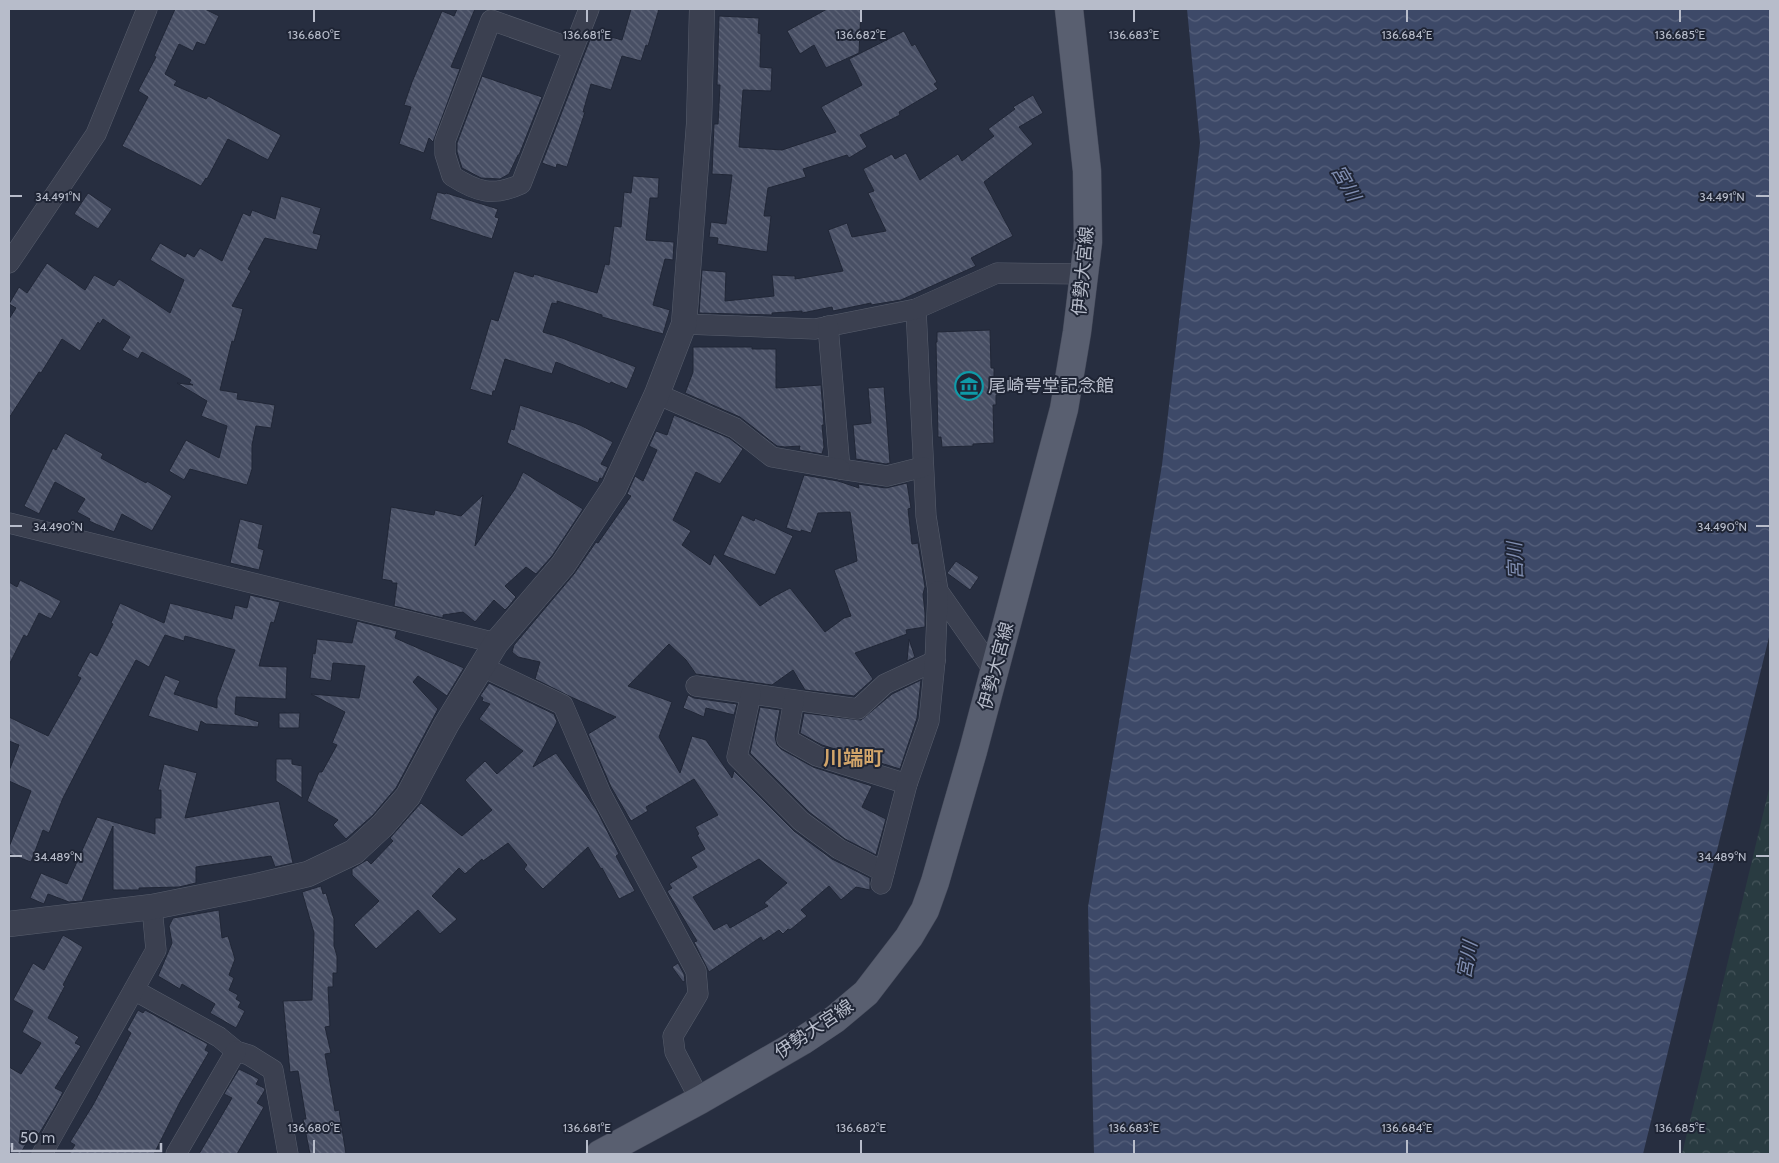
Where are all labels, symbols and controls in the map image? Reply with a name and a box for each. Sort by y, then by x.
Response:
text: 136.680°E [288,27,341,42]
text: 136.681°E [563,27,611,42]
text: 136.682°E [836,27,886,42]
text: 136.683°E [1109,27,1160,42]
text: 136.684°E [1382,27,1433,42]
text: 136.685°E [1655,27,1706,42]
water label: 宮川 [1327,161,1366,207]
text: 34.491°N [35,189,81,204]
text: 34.491°N [1699,189,1745,204]
street label: 伊勢大宮線 [1068,225,1098,317]
museum icon: 尾崎咢堂記念館 [954,371,984,401]
place label: 尾崎咢堂記念館 [988,375,1114,397]
text: 34.490°N [33,519,83,534]
text: 34.490°N [1697,519,1747,534]
water label: 宮川 [1503,540,1527,580]
street label: 伊勢大宮線 [974,620,1018,712]
district label: 川端町 [823,746,883,770]
text: 34.489°N [34,849,82,864]
text: 34.489°N [1698,849,1746,864]
water label: 宮川 [1452,937,1482,981]
street label: 伊勢大宮線 [771,995,857,1063]
scale bar [12,1120,161,1152]
text: 136.680°E [288,1120,341,1135]
text: 136.681°E [563,1120,611,1135]
text: 136.682°E [836,1120,886,1135]
text: 136.683°E [1109,1120,1160,1135]
text: 136.684°E [1382,1120,1433,1135]
text: 136.685°E [1655,1120,1706,1135]
text: 50 m [20,1129,55,1147]

